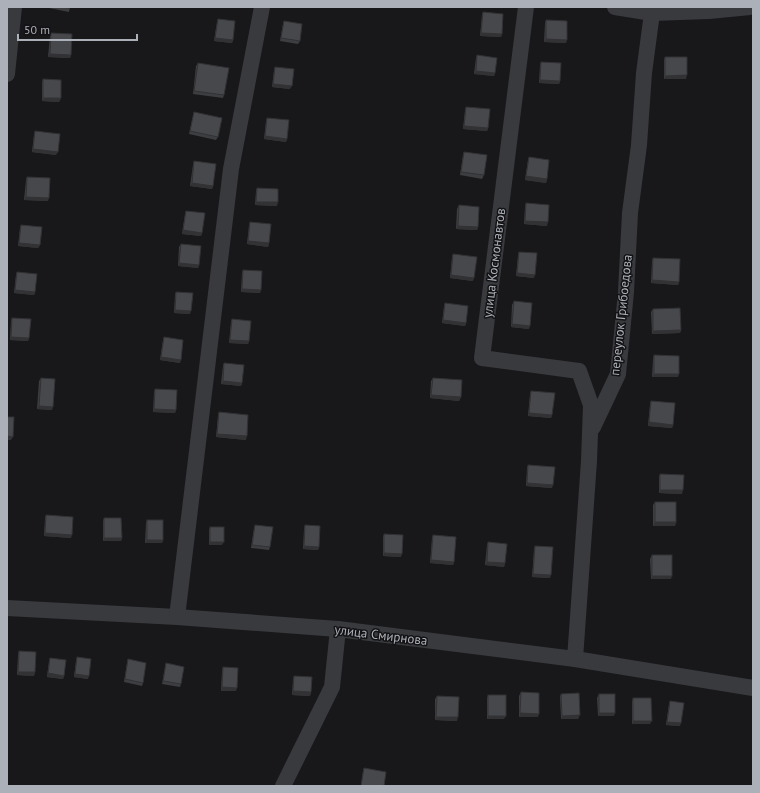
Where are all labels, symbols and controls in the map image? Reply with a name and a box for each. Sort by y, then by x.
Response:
scale bar [18,16,137,42]
text: 50 m [24,22,50,37]
street label: улица Космонавтов [479,207,509,319]
street label: переулок Грибоедова [606,254,636,376]
street label: улица Смирнова [334,621,428,649]

